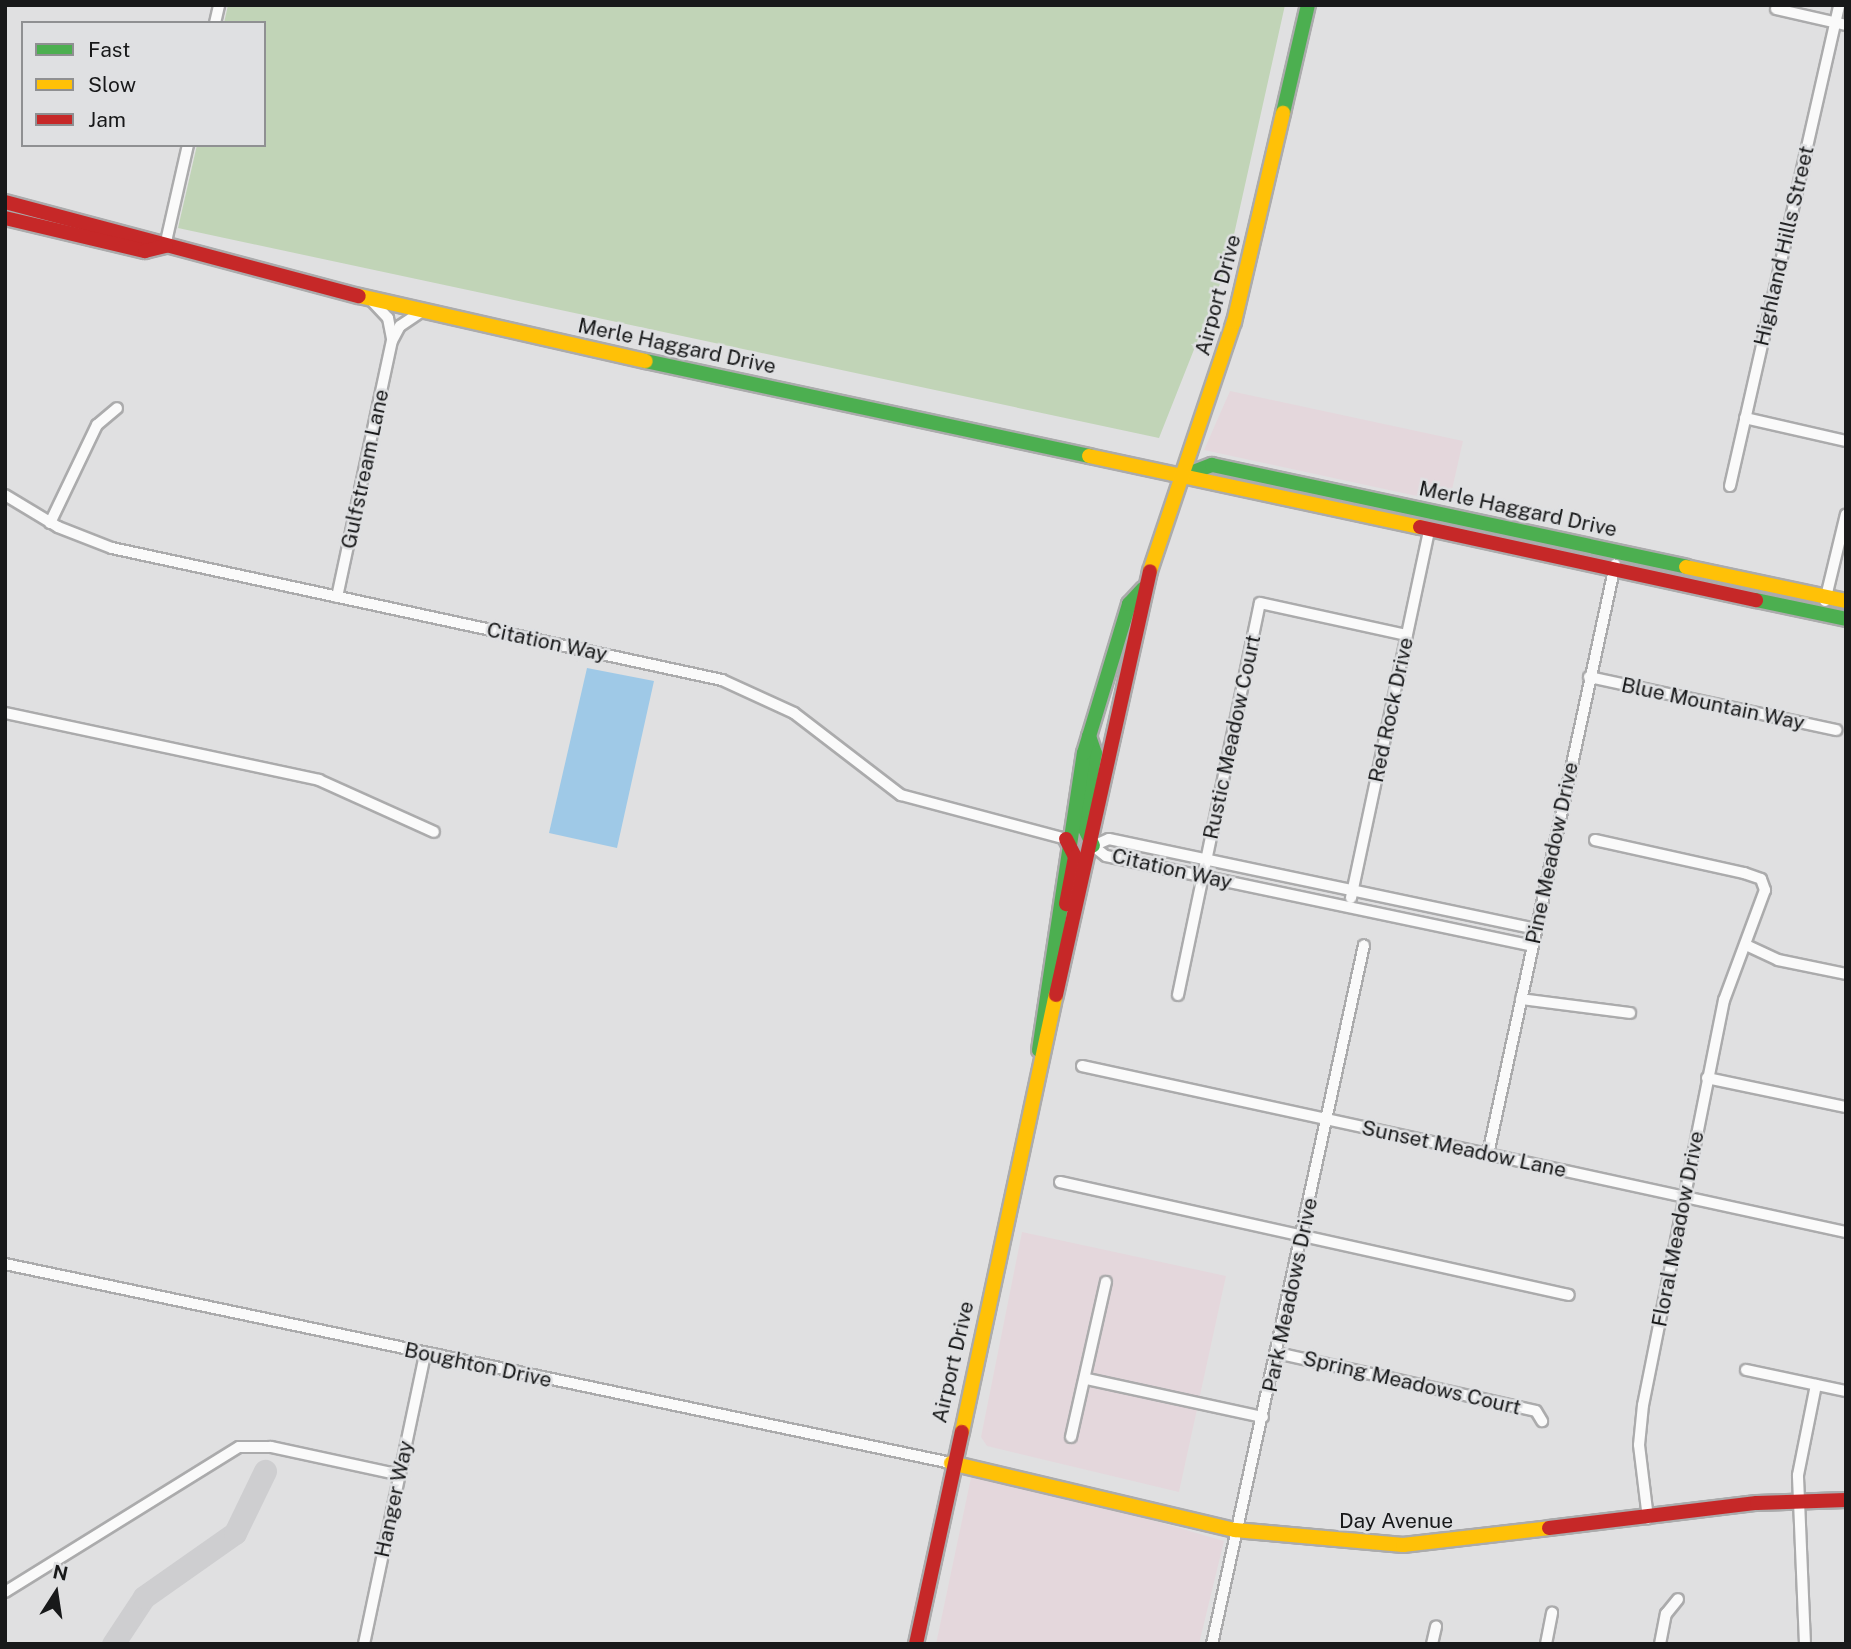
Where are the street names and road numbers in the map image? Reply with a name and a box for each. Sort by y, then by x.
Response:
street label: Highland Hills Street [1749,143,1819,349]
street label: Airport Drive [1190,232,1246,358]
street label: Merle Haggard Drive [576,313,778,379]
street label: Gulfstream Lane [336,387,394,551]
street label: Merle Haggard Drive [1417,476,1619,542]
street label: Citation Way [484,617,610,667]
street label: Rustic Meadow Court [1198,632,1266,842]
street label: Red Rock Drive [1363,635,1419,785]
street label: Blue Mountain Way [1619,672,1807,736]
street label: Pine Meadow Drive [1520,760,1584,946]
street label: Citation Way [1109,843,1235,895]
street label: Sunset Meadow Lane [1359,1115,1569,1183]
street label: Floral Meadow Drive [1647,1129,1709,1329]
street label: Park Meadows Drive [1257,1195,1323,1395]
street label: Airport Drive [927,1299,979,1425]
street label: Boughton Drive [402,1337,554,1393]
street label: Spring Meadows Court [1300,1346,1524,1420]
street label: Hanger Way [369,1438,419,1560]
street label: Day Avenue [1339,1508,1453,1534]

